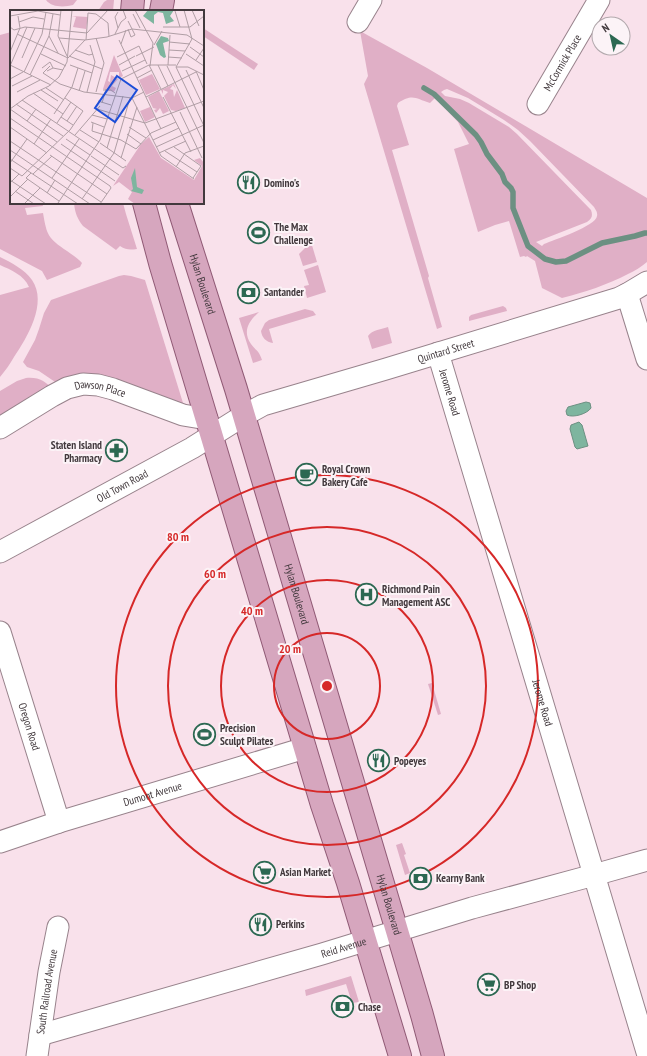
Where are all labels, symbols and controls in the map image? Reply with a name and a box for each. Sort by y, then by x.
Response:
inset map [10,10,204,204]
north arrow [591,16,631,56]
text: N [599,20,612,35]
street label: McCormick Place [540,31,585,94]
restaurant icon: Domino's [236,170,262,196]
place label: Domino's [264,176,299,190]
sports icon: The Max Challenge [245,220,271,246]
place label: The Max Challenge [274,220,313,247]
street label: Hylan Boulevard [187,252,219,316]
bank icon: Santander [235,279,261,305]
place label: Santander [264,285,305,299]
street label: Quintard Street [416,336,476,366]
street label: Jerome Road [436,366,463,417]
street label: Dawson Place [73,377,128,400]
place label: Staten Island Pharmacy [51,438,103,465]
pharmacy icon: Staten Island Pharmacy [104,438,130,464]
cafe icon: Royal Crown Bakery Cafe [294,462,320,488]
place label: Royal Crown Bakery Cafe [322,462,370,489]
street label: Old Town Road [94,466,151,505]
text: 80 m [167,529,189,544]
street label: Hylan Boulevard [281,562,313,626]
text: 60 m [204,566,226,581]
hospital icon: Richmond Pain Management ASC [353,582,379,608]
place label: Richmond Pain Management ASC [382,582,450,609]
text: 40 m [241,603,263,618]
text: 20 m [279,641,301,656]
street label: Jerome Road [529,677,556,728]
centre of rings [320,679,334,693]
street label: Oregon Road [15,701,43,752]
sports icon: Precision Sculpt Pilates [192,721,218,747]
place label: Precision Sculpt Pilates [220,721,273,748]
restaurant icon: Popeyes [365,748,391,774]
place label: Popeyes [394,754,426,768]
street label: Dumont Avenue [122,778,184,809]
supermarket icon: Asian Market [251,859,277,885]
place label: Asian Market [279,865,332,879]
bank icon: Kearny Bank [408,865,434,891]
place label: Kearny Bank [436,871,485,885]
street label: Hylan Boulevard [374,873,405,937]
restaurant icon: Perkins [248,911,274,937]
place label: Perkins [276,917,305,931]
street label: Reid Avenue [319,934,368,961]
street label: South Railroad Avenue [33,947,60,1035]
supermarket icon: BP Shop [476,972,502,998]
place label: BP Shop [504,978,536,992]
bank icon: Chase [329,994,355,1020]
place label: Chase [358,1000,381,1014]

